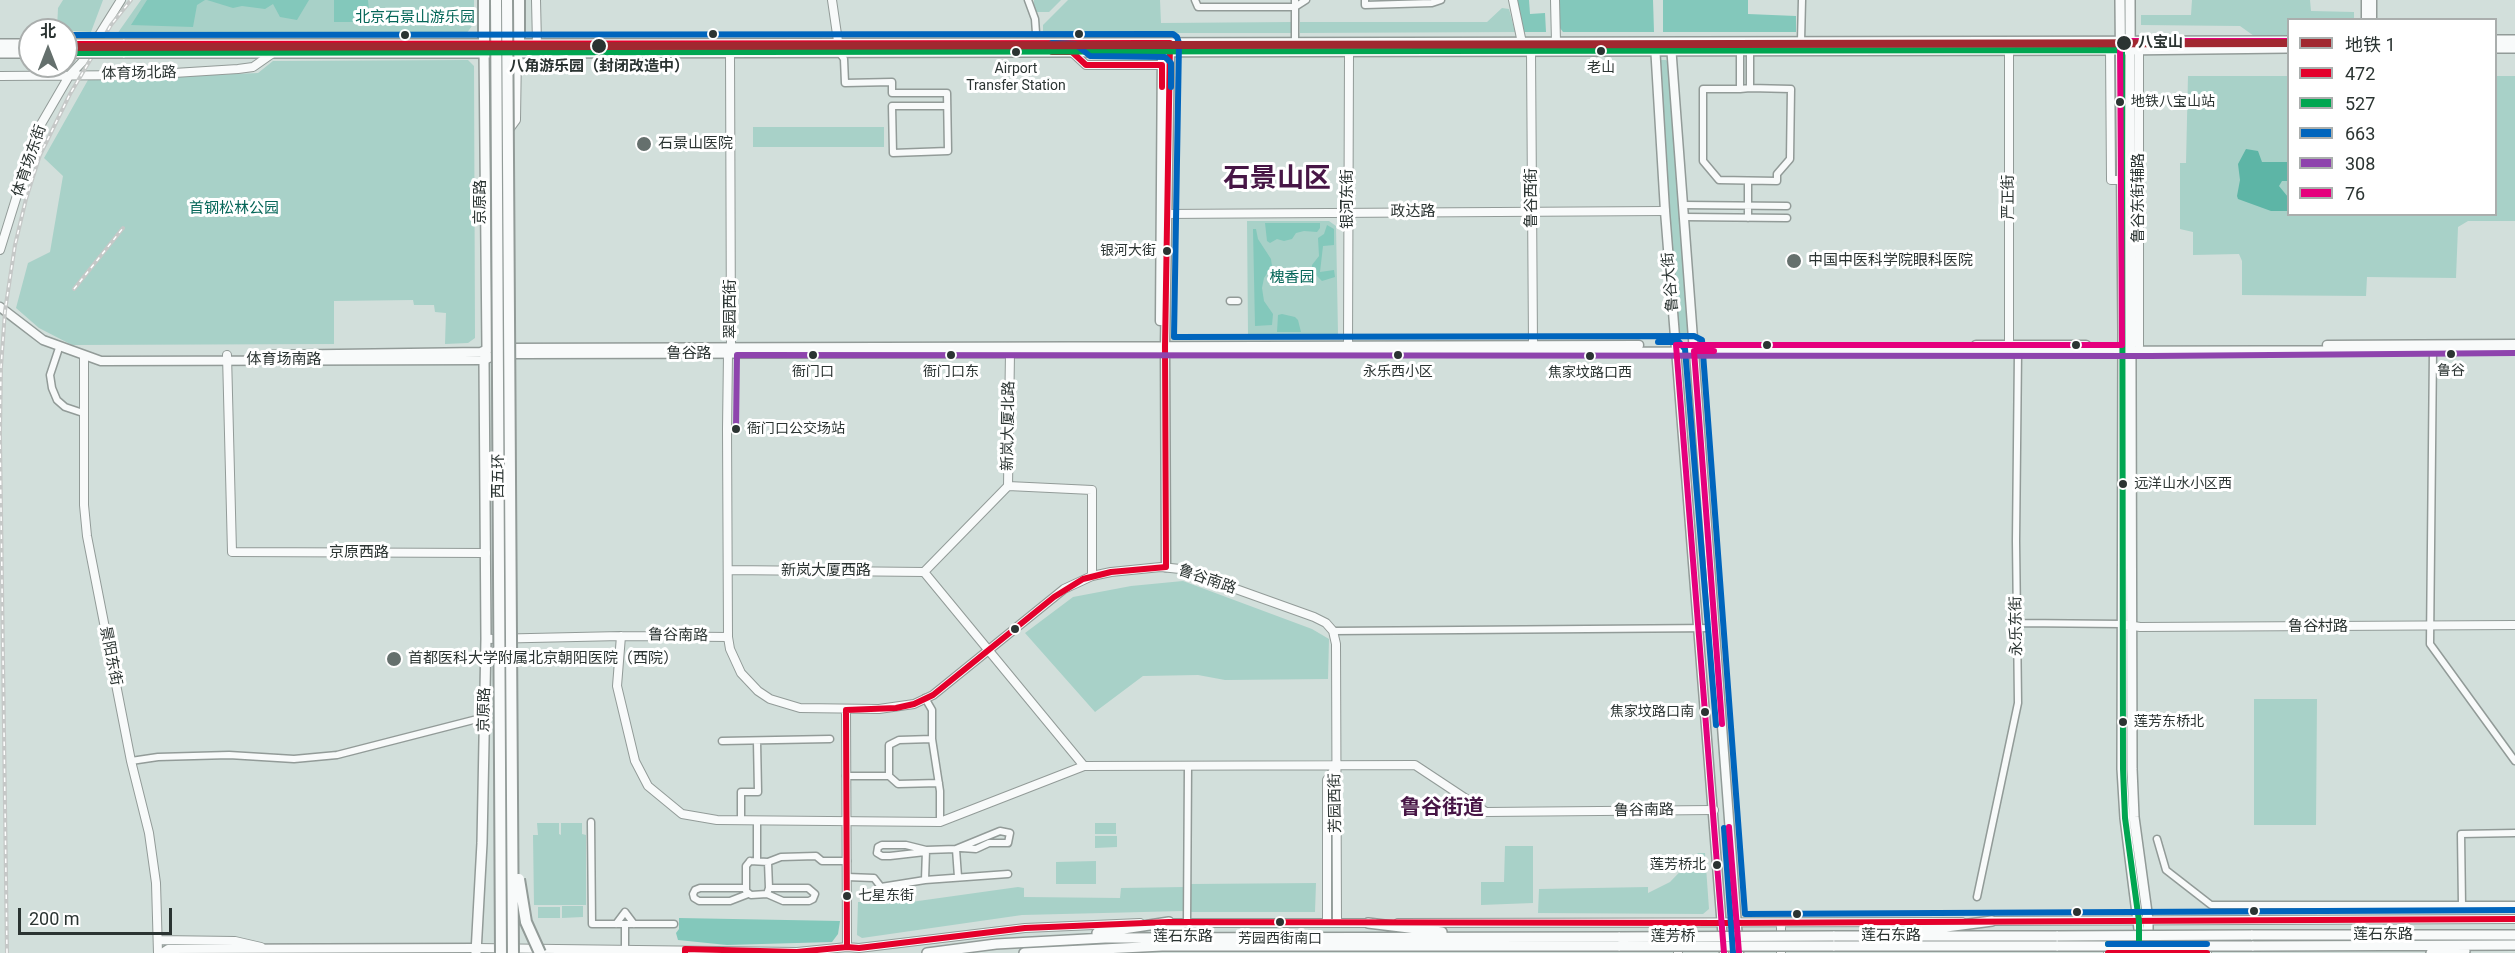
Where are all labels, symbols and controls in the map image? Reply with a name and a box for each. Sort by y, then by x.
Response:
park label: 北京石景山游乐园 [355,9,475,27]
north arrow [18,18,78,78]
legend [2287,18,2497,216]
text: 北 [40,22,56,41]
unlabelled marker [707,28,719,40]
unlabelled marker [1073,28,1085,40]
unlabelled marker [399,29,411,41]
marker: 八宝山 [2115,34,2133,52]
place label: 八宝山 [2138,34,2183,52]
text: 地铁 1 [2345,34,2396,55]
marker: 八角游乐园（封闭改造中） [590,37,608,55]
marker: 老山 [1595,45,1607,57]
marker: Airport Transfer Station [1010,46,1022,58]
place label: 八角游乐园（封闭改造中） [509,58,689,76]
place label: 老山 [1587,60,1615,76]
place label: Airport Transfer Station [966,61,1066,94]
text: 472 [2345,63,2375,84]
street label: 体育场北路 [101,64,177,84]
text: 527 [2345,93,2375,114]
place label: 地铁八宝山站 [2131,94,2215,110]
marker: 地铁八宝山站 [2114,96,2126,108]
street label: 体育场东街 [9,123,51,199]
text: 663 [2345,123,2375,144]
marker: 石景山医院 [635,135,653,153]
place label: 石景山医院 [658,135,733,153]
street label: 鲁谷东街辅路 [2130,153,2148,243]
text: 308 [2345,153,2375,174]
district label: 石景山区 [1223,164,1331,196]
street label: 鲁谷西街 [1523,168,1541,228]
street label: 银河东街 [1339,169,1357,229]
street label: 严正街 [2000,175,2018,219]
street label: 京原路 [472,180,490,224]
text: 76 [2345,183,2365,204]
park label: 首钢松林公园 [189,200,279,218]
street label: 政达路 [1391,203,1435,221]
place label: 银河大街 [1100,243,1156,259]
marker: 银河大街 [1161,245,1173,257]
street label: 鲁谷大街 [1659,251,1683,313]
marker: 中国中医科学院眼科医院 [1785,252,1803,270]
place label: 中国中医科学院眼科医院 [1808,252,1973,270]
park label: 槐香园 [1270,269,1314,287]
street label: 翠园西街 [722,279,740,339]
unlabelled marker [1761,339,1773,351]
unlabelled marker [2070,339,2082,351]
street label: 鲁谷路 [667,345,711,363]
marker: 鲁谷 [2445,348,2457,360]
marker: 衙门口 [807,349,819,361]
marker: 衙门口东 [945,349,957,361]
marker: 永乐西小区 [1392,349,1404,361]
marker: 焦家坟路口西 [1584,350,1596,362]
street label: 体育场南路 [247,351,321,369]
place label: 鲁谷 [2437,363,2465,379]
place label: 衙门口 [792,364,834,380]
place label: 衙门口东 [923,364,979,380]
place label: 永乐西小区 [1363,364,1433,380]
place label: 焦家坟路口西 [1548,365,1632,381]
street label: 新岚大厦北路 [999,381,1019,471]
place label: 衙门口公交场站 [747,421,845,437]
marker: 衙门口公交场站 [730,423,742,435]
street label: 西五环 [490,454,508,498]
place label: 远洋山水小区西 [2134,476,2232,492]
marker: 远洋山水小区西 [2117,478,2129,490]
street label: 京原西路 [329,544,389,562]
street label: 新岚大厦西路 [781,562,871,580]
street label: 鲁谷南路 [1176,562,1238,598]
street label: 永乐东街 [2007,596,2027,656]
street label: 鲁谷村路 [2288,618,2348,636]
unlabelled marker [1009,623,1021,635]
street label: 景阳东街 [95,625,125,687]
street label: 鲁谷南路 [648,626,708,646]
marker: 首都医科大学附属北京朝阳医院（西院） [385,650,403,668]
place label: 首都医科大学附属北京朝阳医院（西院） [408,650,678,668]
street label: 京原路 [476,687,494,733]
place label: 焦家坟路口南 [1610,704,1694,720]
marker: 焦家坟路口南 [1699,706,1711,718]
place label: 莲芳东桥北 [2134,714,2204,730]
marker: 莲芳东桥北 [2117,716,2129,728]
street label: 芳园西街 [1326,773,1346,833]
district label: 鲁谷街道 [1400,796,1484,822]
street label: 鲁谷南路 [1614,801,1674,821]
place label: 莲芳桥北 [1650,857,1706,873]
marker: 莲芳桥北 [1711,859,1723,871]
place label: 七星东街 [858,888,914,904]
marker: 七星东街 [841,890,853,902]
scale bar [21,896,176,934]
unlabelled marker [2248,905,2260,917]
unlabelled marker [2071,906,2083,918]
text: 200 m [29,908,80,929]
unlabelled marker [1791,908,1803,920]
marker: 芳园西街南口 [1274,916,1286,928]
street label: 莲石东路 [2353,926,2413,944]
street label: 莲石东路 [1861,927,1921,945]
street label: 莲石东路 [1153,928,1213,946]
street label: 莲芳桥 [1651,928,1695,946]
place label: 芳园西街南口 [1238,931,1322,947]

